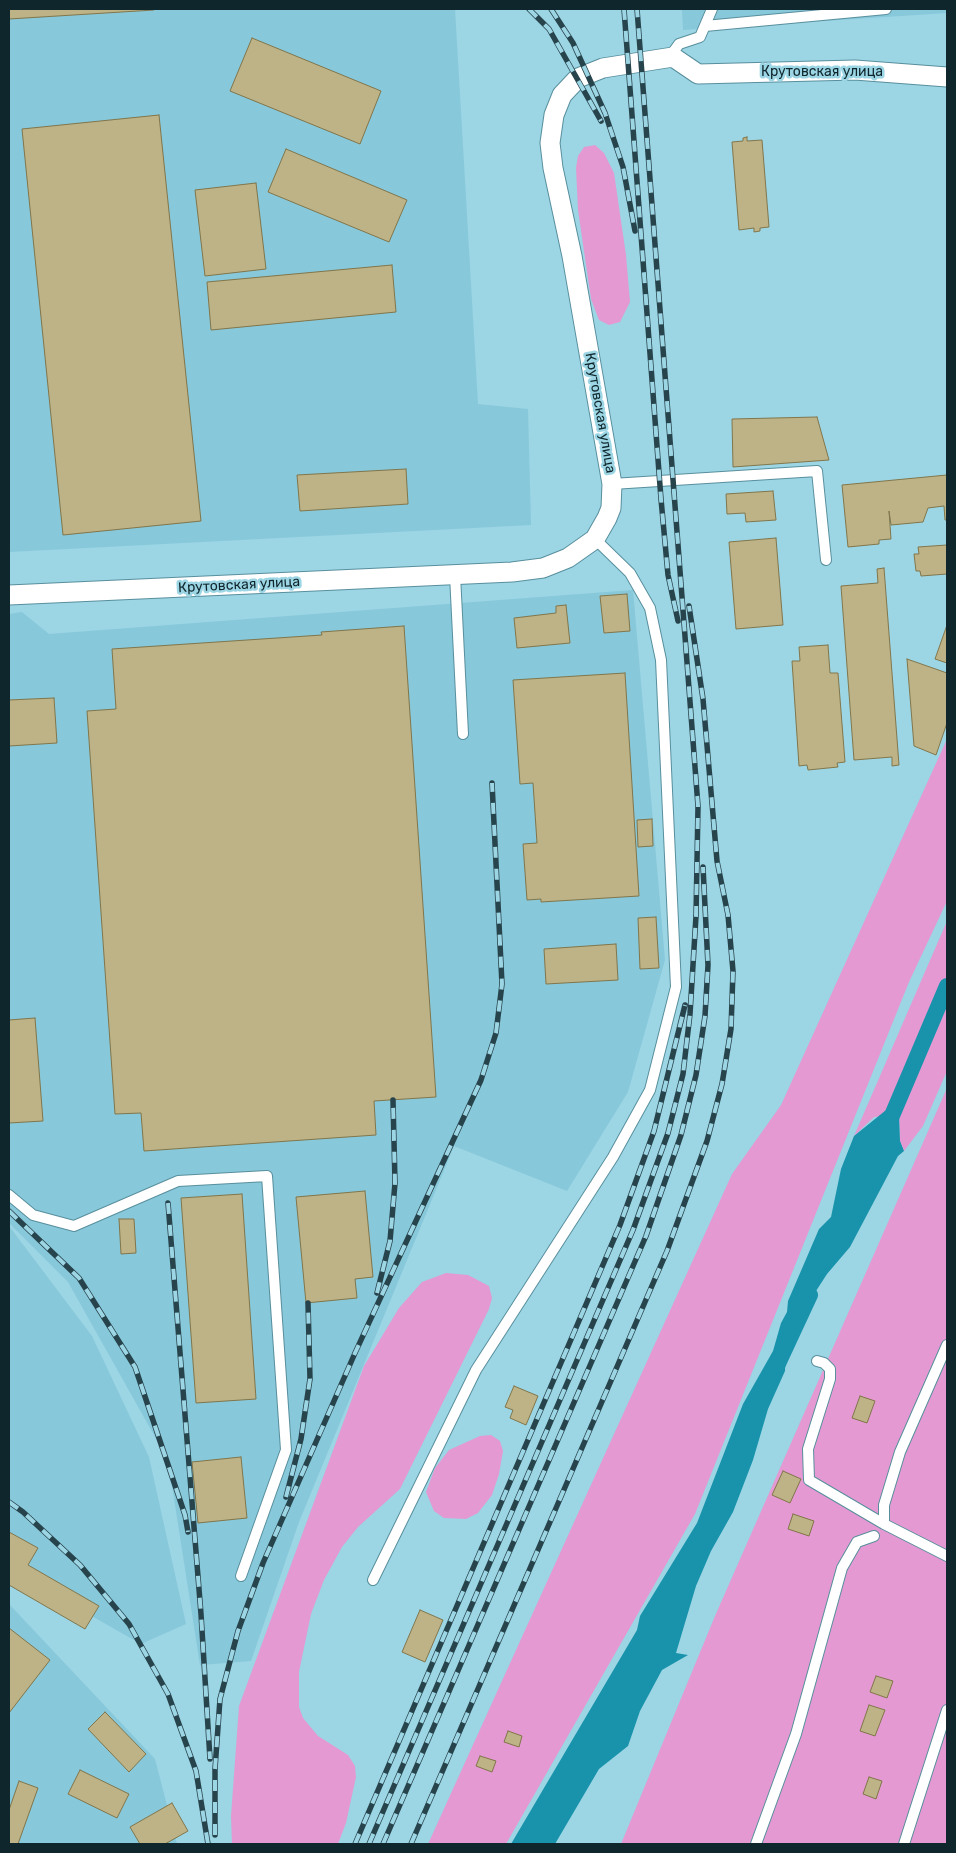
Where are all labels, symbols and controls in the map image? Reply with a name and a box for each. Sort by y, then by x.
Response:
street label: Крутовская улица [761,64,883,80]
street label: Крутовская улица [581,351,619,475]
street label: Крутовская улица [178,573,300,597]

